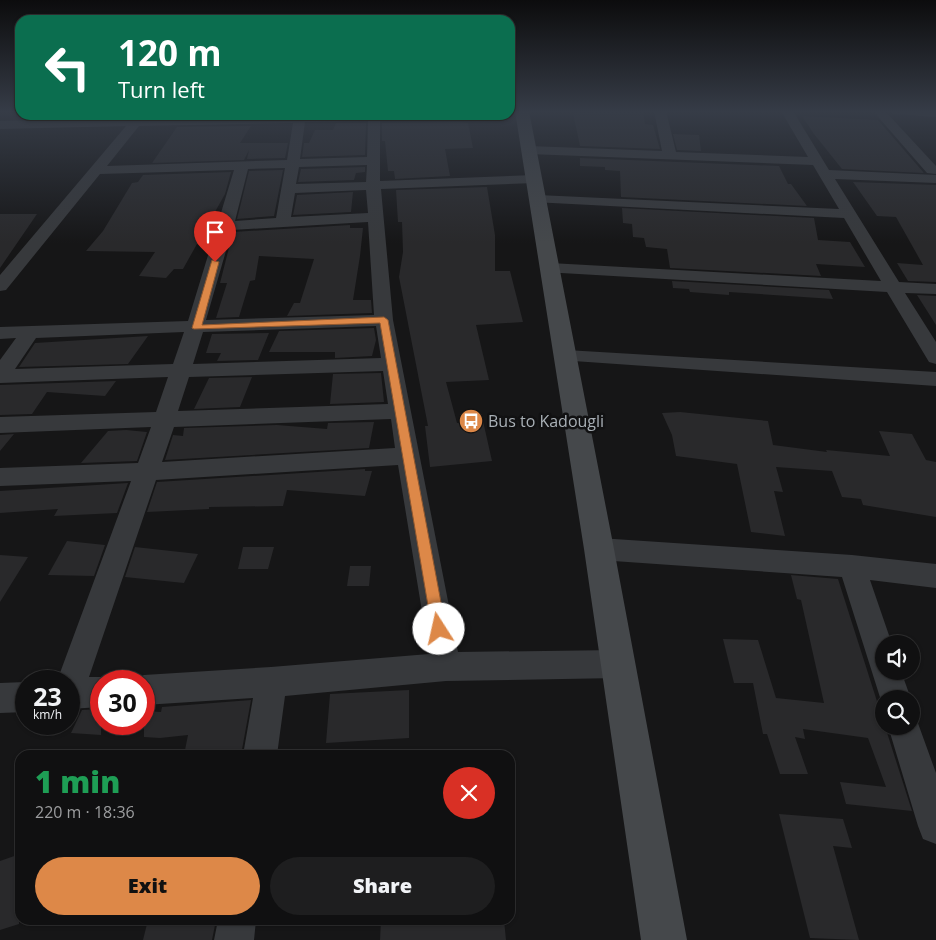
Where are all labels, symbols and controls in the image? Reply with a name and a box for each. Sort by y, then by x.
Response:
text: 120 m [118,29,222,76]
icon: left [35,35,100,100]
text: Turn left [118,74,205,104]
pin [194,211,236,262]
icon: arrive [201,218,229,246]
bus stop icon: Bus to Kadougli [458,408,484,434]
place label: Bus to Kadougli [488,410,604,432]
position arrow [412,602,464,654]
map controls [875,635,920,735]
button: sound [875,635,920,680]
speed limit sign: 30 [90,670,155,735]
text: 23 [33,679,62,713]
button: search [875,690,920,735]
text: km/h [33,706,62,723]
text: 1 min [35,761,120,802]
button: close [443,767,495,819]
text: 220 m · 18:36 [35,801,135,823]
button: Exit [35,857,260,915]
button: Share [270,857,495,915]

